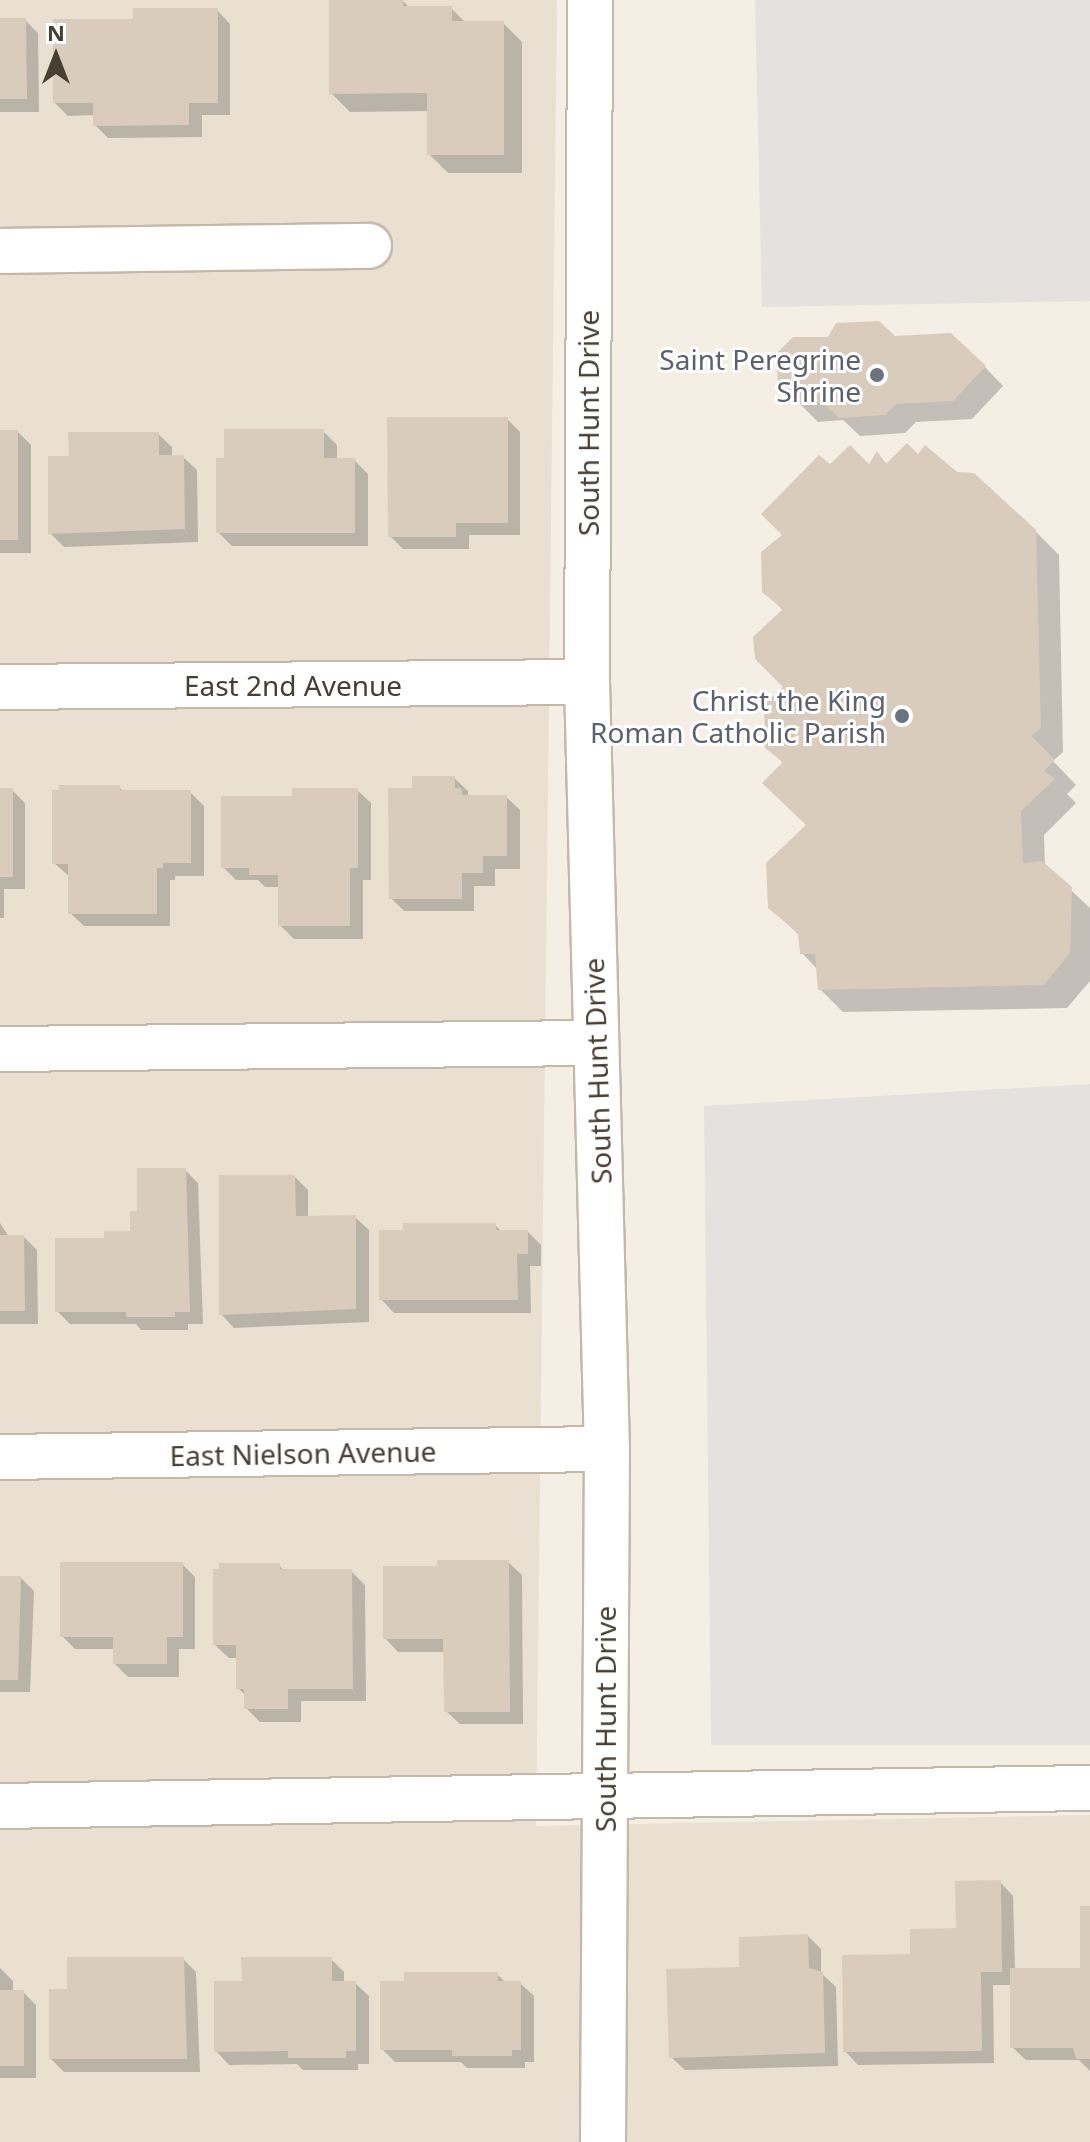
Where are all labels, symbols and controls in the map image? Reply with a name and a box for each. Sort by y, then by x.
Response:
north arrow [16,16,96,96]
text: N [47,17,65,47]
street label: South Hunt Drive [571,310,605,536]
place label: Saint Peregrine Shrine [659,342,861,408]
marker: Saint Peregrine Shrine [868,366,886,384]
street label: East 2nd Avenue [184,668,402,702]
place label: Christ the King Roman Catholic Parish [590,683,886,749]
marker: Christ the King Roman Catholic Parish [893,707,911,725]
street label: South Hunt Drive [576,957,618,1185]
street label: East Nielson Avenue [169,1434,437,1472]
street label: South Hunt Drive [588,1606,622,1832]

